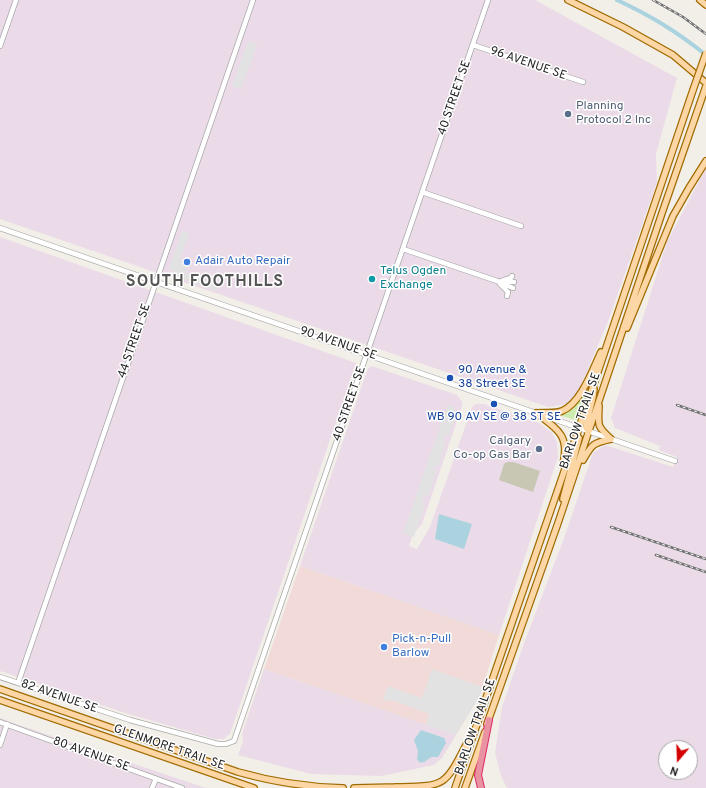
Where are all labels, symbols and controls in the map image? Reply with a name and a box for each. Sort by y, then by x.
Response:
street label: 96 AVENUE SE [488,44,568,84]
street label: 40 STREET SE [435,59,475,137]
place label: Planning Protocol 2 Inc [576,100,651,128]
marker: Planning Protocol 2 Inc [563,109,573,119]
place label: Adair Auto Repair [195,255,291,269]
marker: Adair Auto Repair [182,257,192,267]
place label: Telus Ogden Exchange [380,265,446,293]
district label: SOUTH FOOTHILLS [126,273,284,293]
marker: Telus Ogden Exchange [367,274,377,284]
street label: 44 STREET SE [115,302,155,380]
street label: 90 AVENUE SE [298,324,378,364]
place label: 90 Avenue & 38 Street SE [458,364,527,392]
street label: 40 STREET SE [330,365,370,443]
street label: BARLOW TRAIL SE [558,371,604,471]
marker: 90 Avenue & 38 Street SE [445,373,455,383]
marker: WB 90 AV SE @ 38 ST SE [489,399,499,409]
place label: WB 90 AV SE @ 38 ST SE [427,411,561,425]
place label: Calgary Co-op Gas Bar [453,435,531,463]
marker: Calgary Co-op Gas Bar [534,444,544,454]
place label: Pick-n-Pull Barlow [392,633,451,661]
marker: Pick-n-Pull Barlow [379,642,389,652]
street label: 82 AVENUE SE [19,677,99,717]
street label: BARLOW TRAIL SE [453,677,499,777]
street label: GLENMORE TRAIL SE [112,722,226,774]
street label: 80 AVENUE SE [51,734,131,776]
north arrow [658,740,698,780]
text: N [668,762,680,778]

